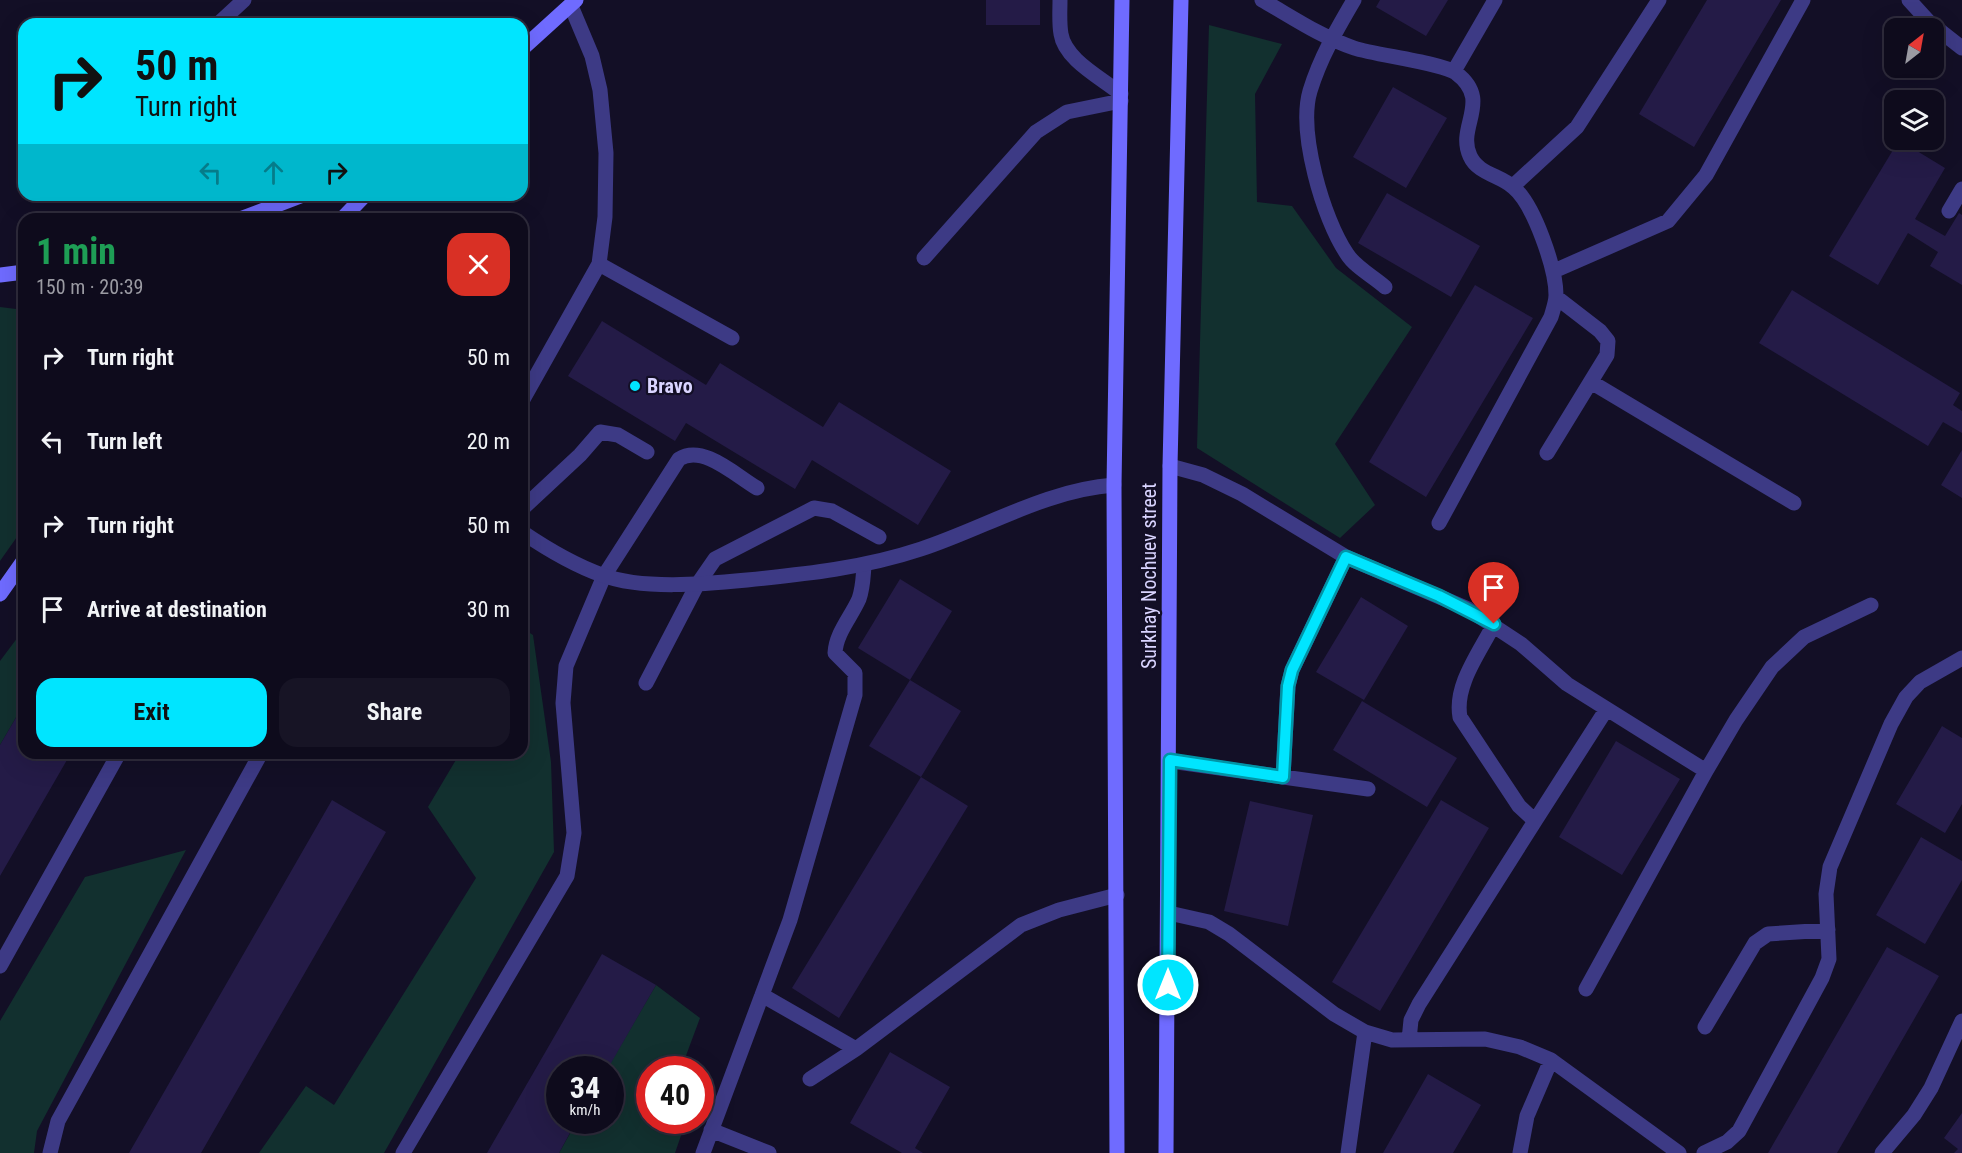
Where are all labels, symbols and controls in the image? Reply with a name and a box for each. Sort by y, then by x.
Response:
north arrow [1884,18,1944,78]
map controls [1884,18,1944,150]
text: 50 m [135,41,218,90]
icon: right [36,42,114,120]
button: layers [1884,90,1944,150]
text: Turn right [135,91,237,123]
icon: left [194,156,227,189]
icon: ahead [257,156,290,189]
icon: right [320,156,353,189]
text: 1 min [36,231,116,273]
button: close [447,233,510,296]
text: 150 m · 20:39 [36,275,143,299]
icon: right [36,341,69,374]
text: Turn right [87,345,174,370]
text: 50 m [467,345,510,370]
place label: Bravo [647,374,693,398]
marker: Bravo [628,379,642,393]
icon: left [36,425,69,458]
text: Turn left [87,429,162,454]
text: 20 m [467,429,510,454]
street label: Surkhay Nochuev street [1137,483,1161,669]
icon: right [36,509,69,542]
text: Turn right [87,513,174,538]
text: 50 m [467,513,510,538]
pin [1468,562,1519,624]
icon: arrive [1477,571,1510,604]
icon: arrive [36,593,69,626]
text: Arrive at destination [87,597,267,622]
text: 30 m [467,597,510,622]
button: Exit [36,678,267,747]
button: Share [279,678,510,747]
position arrow [1136,953,1200,1017]
speed limit sign: 40 [636,1056,714,1134]
text: 34 [570,1070,600,1105]
text: km/h [570,1101,600,1119]

